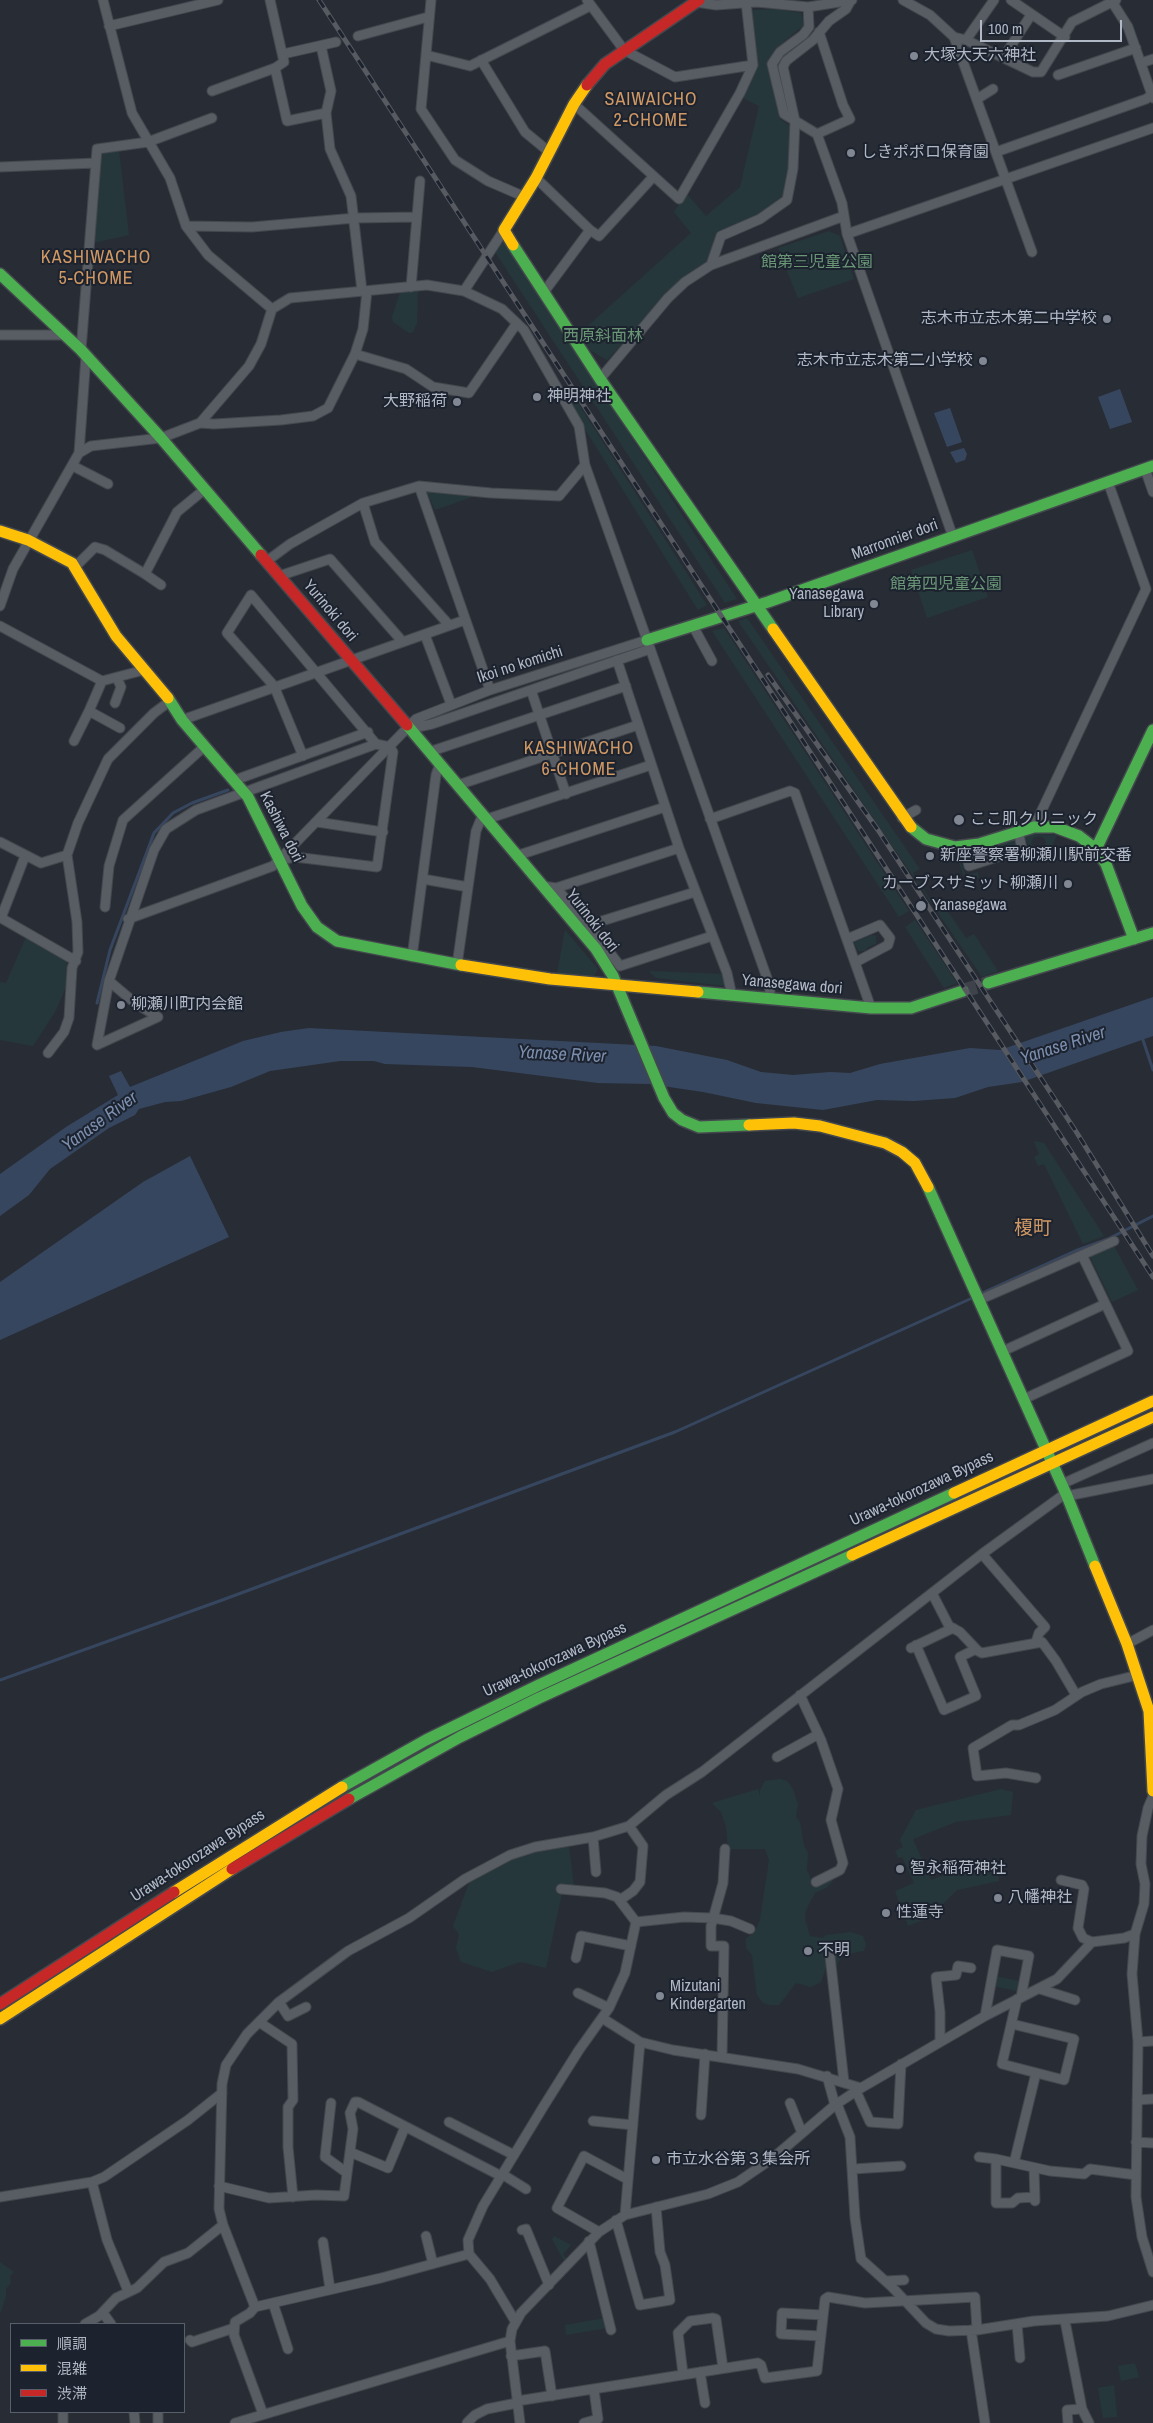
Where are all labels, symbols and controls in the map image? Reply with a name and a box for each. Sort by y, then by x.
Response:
scale bar [983,10,1126,42]
text: 100 m [988,18,1022,39]
place label: 大塚大天六神社 [924,46,1036,66]
marker: 大塚大天六神社 [908,50,920,62]
district label: SAIWAICHO 2-CHOME [603,89,699,132]
place label: しきポポロ保育園 [861,143,989,163]
marker: しきポポロ保育園 [845,147,857,159]
district label: KASHIWACHO 5-CHOME [40,247,152,290]
park label: 館第三児童公園 [761,253,873,273]
place label: 志木市立志木第二中学校 [921,309,1097,329]
marker: 志木市立志木第二中学校 [1101,313,1113,325]
park label: 西原斜面林 [563,327,643,347]
place label: 志木市立志木第二小学校 [797,351,973,371]
marker: 志木市立志木第二小学校 [977,355,989,367]
place label: 神明神社 [547,387,611,407]
marker: 神明神社 [531,391,543,403]
place label: 大野稲荷 [383,392,447,412]
marker: 大野稲荷 [451,396,463,408]
street label: Marronnier dori [849,516,941,564]
park label: 館第四児童公園 [890,575,1002,595]
street label: Yurinoki dori [299,576,361,646]
place label: Yanasegawa Library [789,585,864,623]
marker: Yanasegawa Library [868,598,880,610]
street label: Ikoi no komichi [475,642,565,688]
district label: KASHIWACHO 6-CHOME [523,738,635,781]
street label: Kashiwa dori [255,789,307,865]
place label: ここ肌クリニック [970,810,1098,830]
marker: ここ肌クリニック [952,813,966,827]
place label: 新座警察署柳瀬川駅前交番 [940,846,1132,866]
marker: 新座警察署柳瀬川駅前交番 [924,850,936,862]
place label: カーブスサミット柳瀬川 [882,874,1058,894]
marker: カーブスサミット柳瀬川 [1062,878,1074,890]
street label: Yurinoki dori [562,886,622,956]
place label: Yanasegawa [932,896,1007,916]
marker: Yanasegawa [914,899,928,913]
street label: Yanasegawa dori [741,971,843,999]
place label: 柳瀬川町内会館 [131,995,243,1015]
marker: 柳瀬川町内会館 [115,999,127,1011]
water label: Yanase River [1018,1022,1108,1070]
water label: Yanase River [517,1042,607,1068]
water label: Yanase River [58,1087,142,1157]
district label: 榎町 [1014,1218,1052,1240]
street label: Urawa-tokorozawa Bypass [847,1447,997,1531]
street label: Urawa-tokorozawa Bypass [480,1618,630,1702]
street label: Urawa-tokorozawa Bypass [127,1805,269,1907]
place label: 智永稲荷神社 [910,1859,1006,1879]
marker: 智永稲荷神社 [894,1863,906,1875]
place label: 八幡神社 [1008,1888,1072,1908]
marker: 八幡神社 [992,1892,1004,1904]
place label: 性蓮寺 [896,1903,944,1923]
marker: 性蓮寺 [880,1907,892,1919]
place label: 不明 [818,1941,850,1961]
marker: 不明 [802,1945,814,1957]
place label: Mizutani Kindergarten [670,1977,746,2015]
marker: Mizutani Kindergarten [654,1990,666,2002]
place label: 市立水谷第３集会所 [666,2150,810,2170]
marker: 市立水谷第３集会所 [650,2154,662,2166]
legend [10,2323,185,2413]
text: 順調 [57,2333,87,2354]
text: 混雑 [57,2358,87,2379]
text: 渋滞 [57,2383,87,2404]

